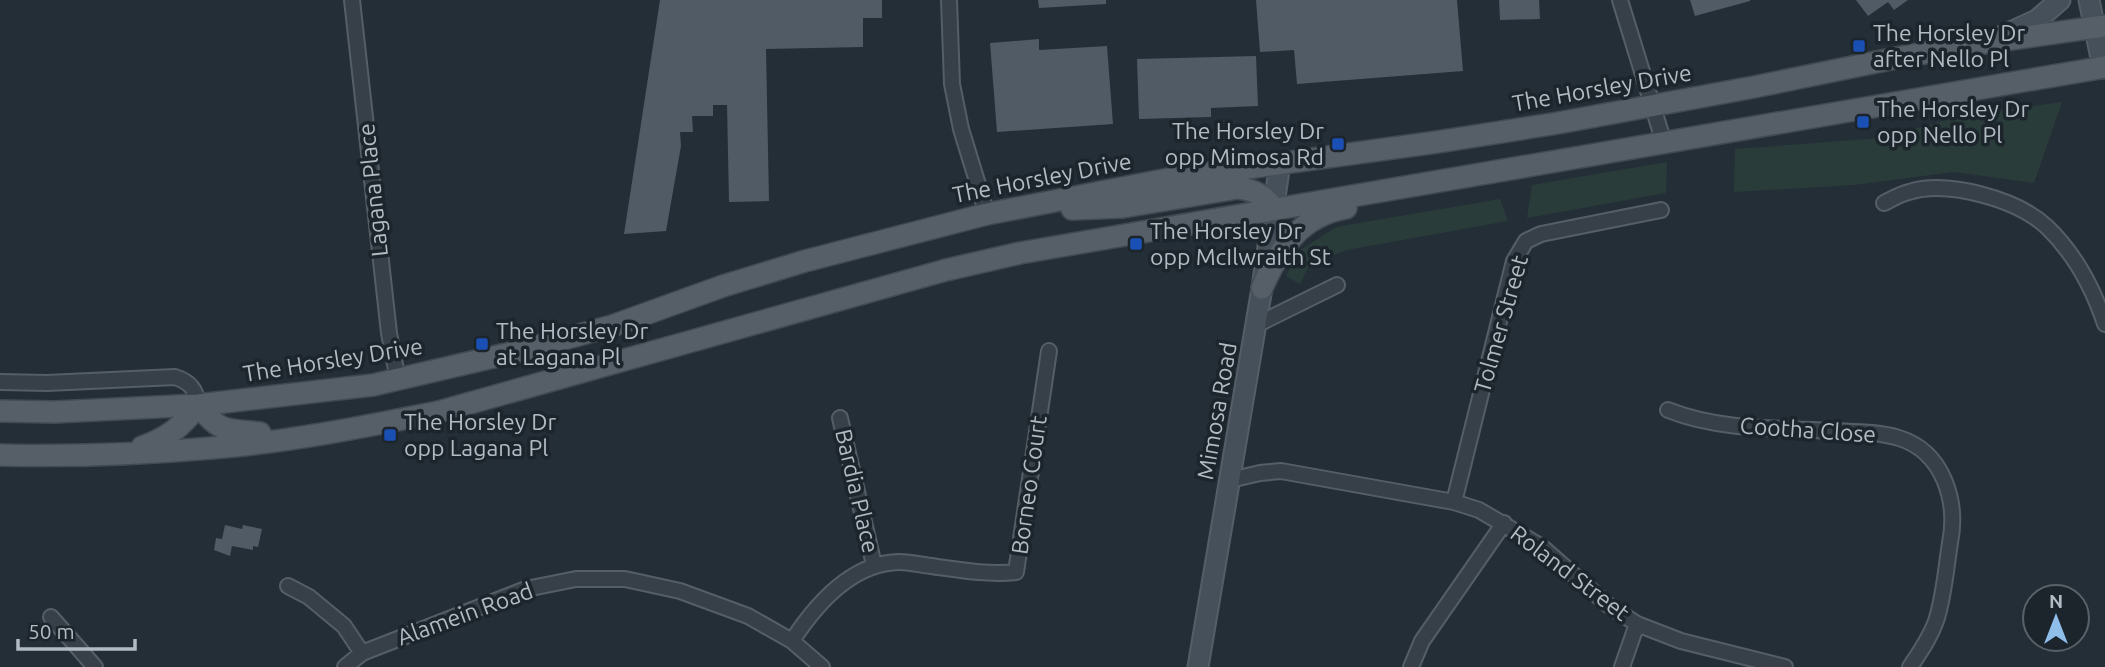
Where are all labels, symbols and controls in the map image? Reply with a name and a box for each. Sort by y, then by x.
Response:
place label: The Horsley Dr after Nello Pl [1873,20,2025,71]
marker: The Horsley Dr after Nello Pl [1851,38,1867,54]
street label: The Horsley Drive [1510,59,1693,116]
place label: The Horsley Dr opp Nello Pl [1877,96,2029,147]
marker: The Horsley Dr opp Nello Pl [1855,114,1871,130]
place label: The Horsley Dr opp Mimosa Rd [1165,118,1324,169]
street label: Lagana Place [353,122,392,258]
marker: The Horsley Dr opp Mimosa Rd [1330,136,1346,152]
street label: The Horsley Drive [950,148,1133,207]
place label: The Horsley Dr opp McIlwraith St [1150,218,1331,269]
marker: The Horsley Dr opp McIlwraith St [1128,236,1144,252]
street label: Tolmer Street [1469,252,1532,396]
place label: The Horsley Dr at Lagana Pl [496,318,648,369]
street label: The Horsley Drive [241,333,425,386]
marker: The Horsley Dr at Lagana Pl [474,336,490,352]
street label: Mimosa Road [1192,340,1241,482]
place label: The Horsley Dr opp Lagana Pl [404,409,556,460]
street label: Cootha Close [1739,412,1877,447]
street label: Borneo Court [1006,414,1051,556]
marker: The Horsley Dr opp Lagana Pl [382,427,398,443]
street label: Bardia Place [831,427,884,555]
street label: Roland Street [1506,520,1634,625]
street label: Alamein Road [394,577,536,650]
north arrow [2021,583,2091,653]
text: N [2049,590,2063,612]
scale bar [18,608,135,652]
text: 50 m [28,619,75,643]

